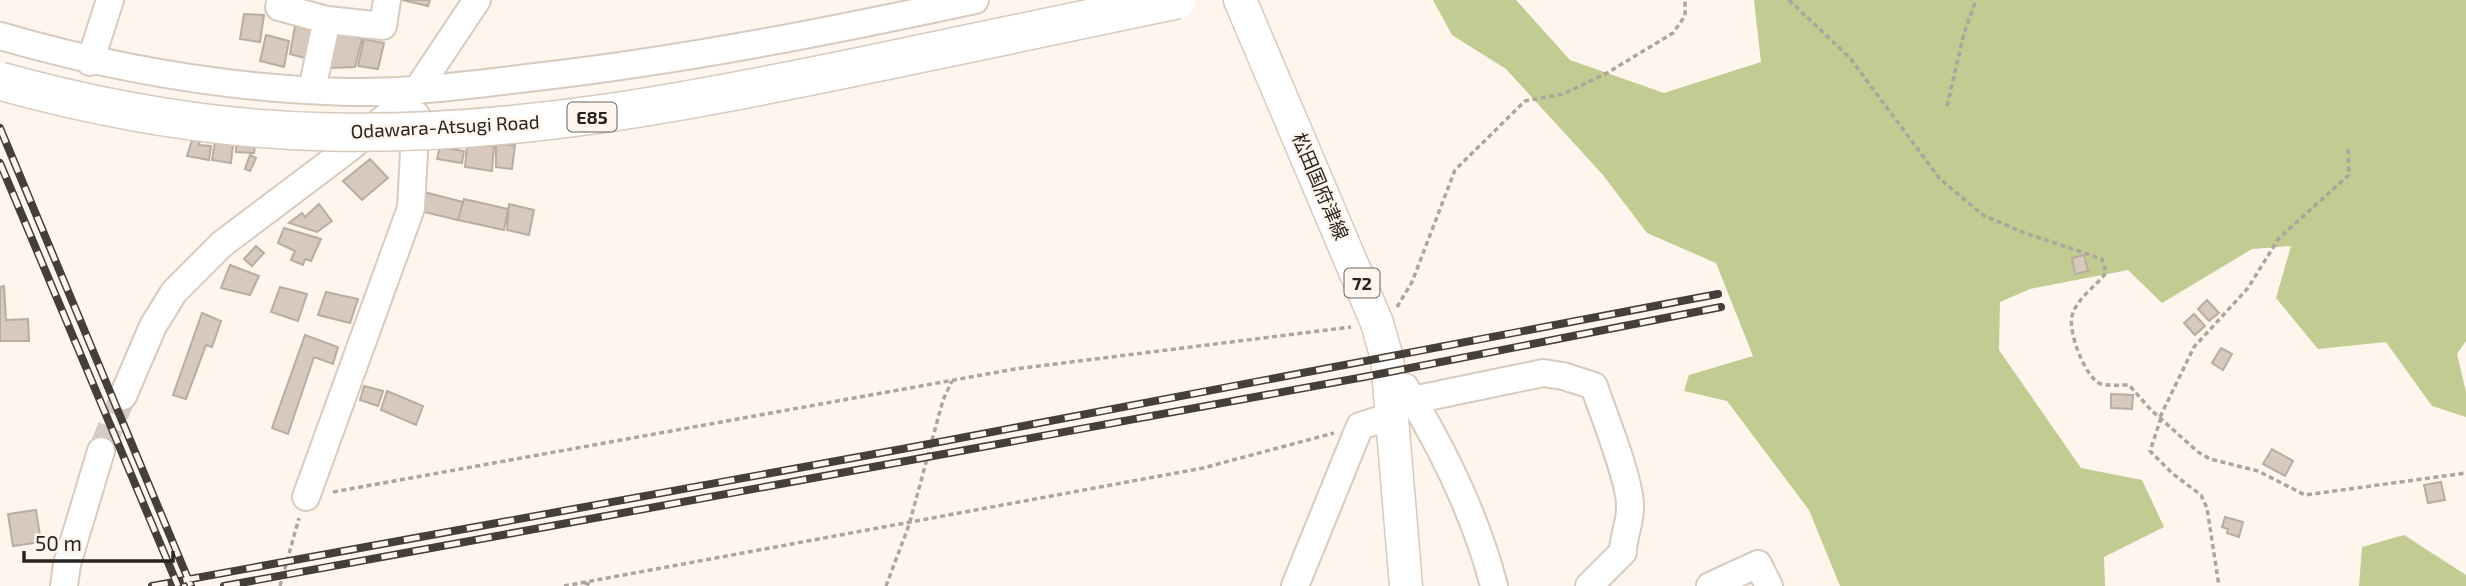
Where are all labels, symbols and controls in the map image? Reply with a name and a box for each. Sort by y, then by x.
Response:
road number: E85 [568,103,616,132]
street label: Odawara-Atsugi Road [350,110,540,142]
street label: 松田国府津線 [1288,129,1354,243]
road number: 72 [1344,268,1380,298]
scale bar [24,520,173,564]
text: 50 m [35,530,82,555]

